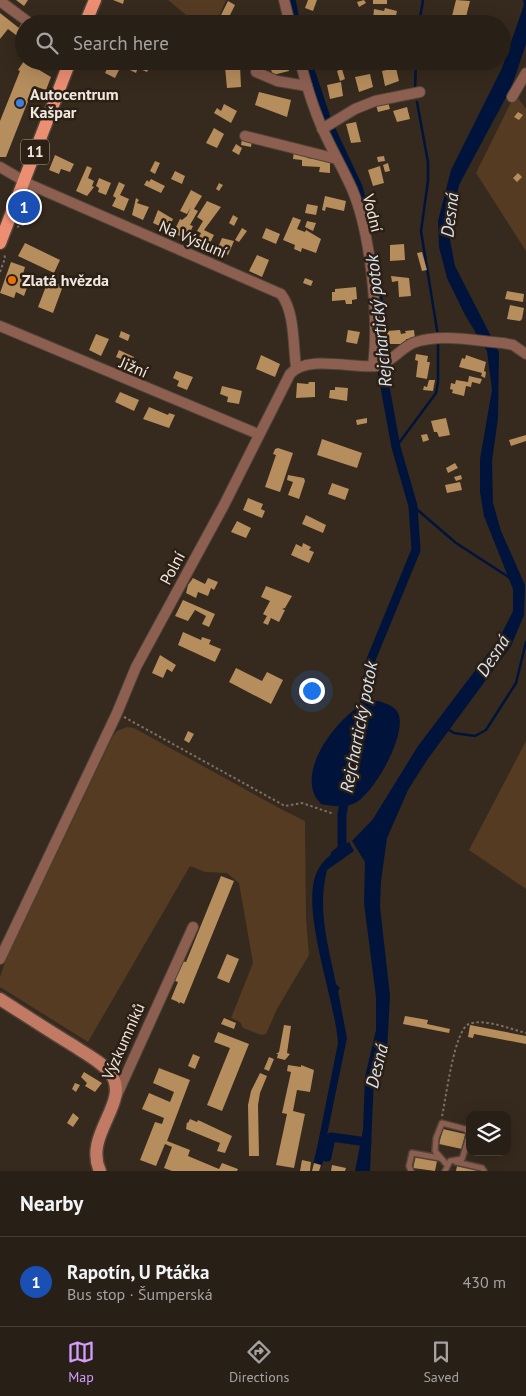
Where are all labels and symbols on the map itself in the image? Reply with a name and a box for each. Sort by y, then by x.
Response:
place label: Autocentrum Kašpar [30,84,119,122]
marker: Autocentrum Kašpar [14,97,26,109]
road number: 11 [21,140,49,164]
pin: 1 [8,188,40,226]
street label: Vodní [358,191,387,234]
water label: Desná [435,191,464,239]
street label: Na Výsluní [156,216,230,262]
water label: Rejchartický potok [360,253,397,388]
place label: Zlatá hvězda [22,270,109,290]
marker: Zlatá hvězda [6,274,18,286]
street label: Jižní [116,352,151,382]
street label: Polní [155,548,189,588]
water label: Desná [471,630,515,681]
water label: Rejchartický potok [335,659,383,794]
your location [299,678,325,704]
street label: Výzkumníků [97,1000,149,1083]
water label: Desná [360,1041,393,1090]

